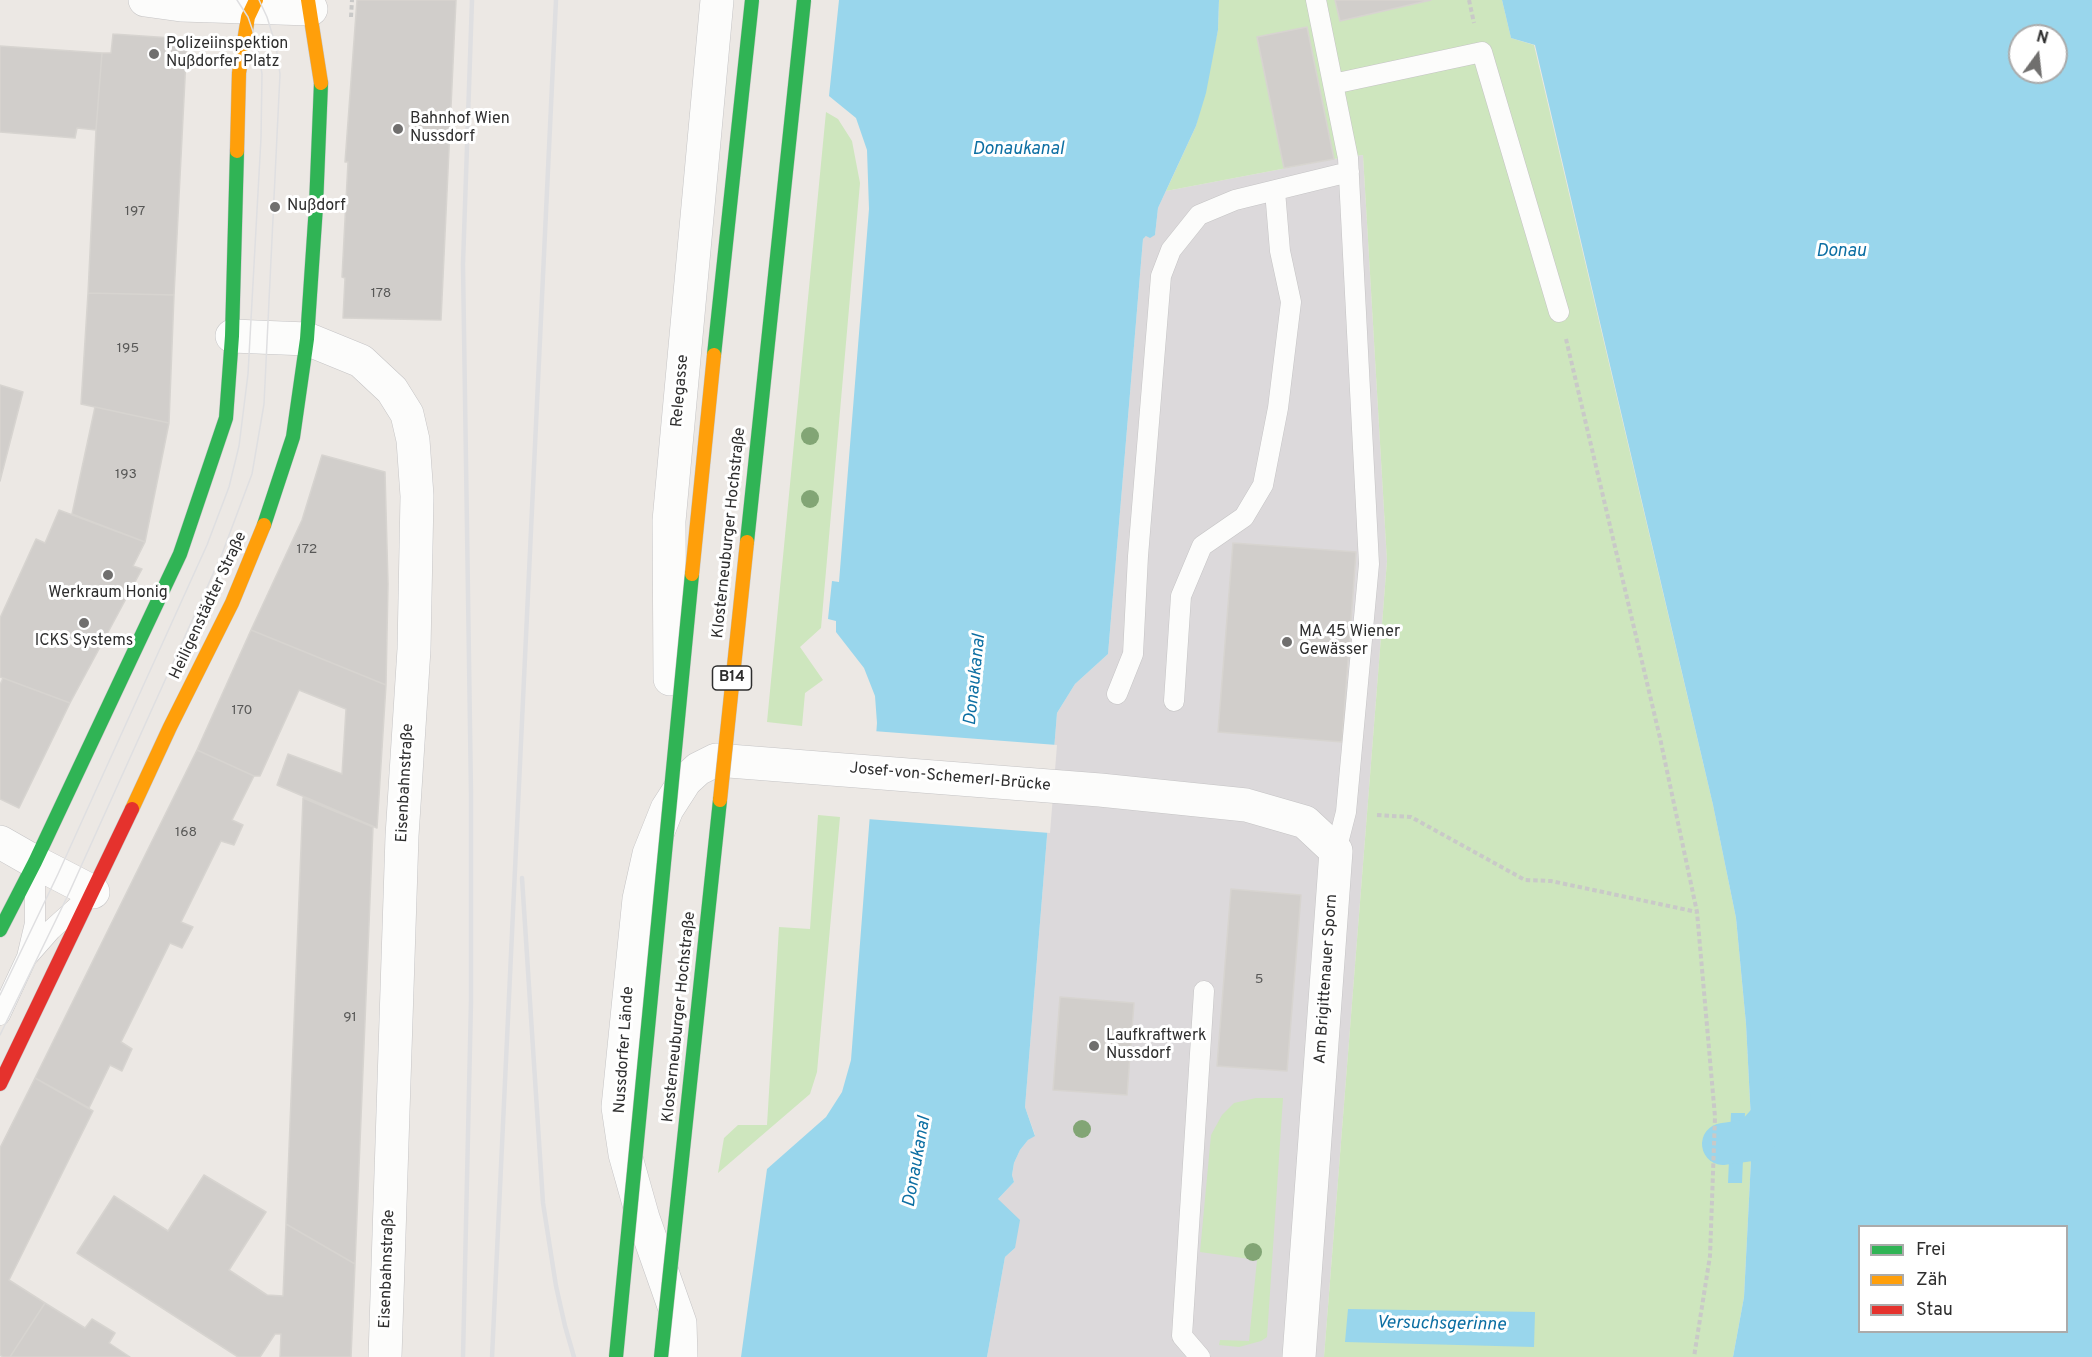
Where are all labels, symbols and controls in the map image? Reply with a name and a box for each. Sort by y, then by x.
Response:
north arrow [2008,24,2068,84]
text: N [2034,27,2050,50]
place label: Polizeiinspektion Nußdorfer Platz [166,35,288,73]
marker: Polizeiinspektion Nußdorfer Platz [147,47,161,61]
place label: Bahnhof Wien Nussdorf [410,110,510,148]
marker: Bahnhof Wien Nussdorf [391,122,405,136]
water label: Donaukanal [972,139,1064,161]
place label: Nußdorf [287,197,346,217]
marker: Nußdorf [268,200,282,214]
house number: 197 [125,204,145,220]
water label: Donau [1816,241,1866,263]
house number: 178 [371,286,391,302]
house number: 195 [117,341,139,357]
street label: Relegasse [668,354,694,428]
street label: Klosterneuburger Hochstraße [709,427,751,639]
house number: 193 [115,467,137,483]
street label: Heiligenstädter Straße [166,529,252,683]
house number: 172 [297,542,317,558]
marker: Werkraum Honig [101,568,115,582]
place label: Werkraum Honig [48,584,168,604]
marker: ICKS Systems [77,616,91,630]
place label: MA 45 Wiener Gewässer [1299,623,1400,661]
place label: ICKS Systems [35,632,133,652]
water label: Donaukanal [960,633,992,727]
marker: MA 45 Wiener Gewässer [1280,635,1294,649]
road number: B14 [712,666,752,690]
house number: 170 [231,703,253,719]
street label: Eisenbahnstraße [393,723,419,843]
street label: Josef-von-Schemerl-Brücke [849,760,1051,796]
house number: 168 [175,825,197,841]
street label: Am Brigittenauer Sporn [1311,893,1343,1065]
street label: Klosterneuburger Hochstraße [659,911,701,1123]
house number: 5 [1255,972,1263,988]
street label: Nussdorfer Lände [611,986,639,1114]
house number: 91 [343,1010,357,1026]
place label: Laufkraftwerk Nussdorf [1106,1027,1207,1065]
marker: Laufkraftwerk Nussdorf [1087,1039,1101,1053]
water label: Donaukanal [899,1115,937,1209]
street label: Eisenbahnstraße [376,1209,400,1329]
legend [1858,1225,2068,1333]
text: Frei [1916,1239,1946,1262]
text: Zäh [1916,1269,1947,1292]
text: Stau [1916,1299,1953,1322]
water label: Versuchsgerinne [1376,1313,1506,1337]

